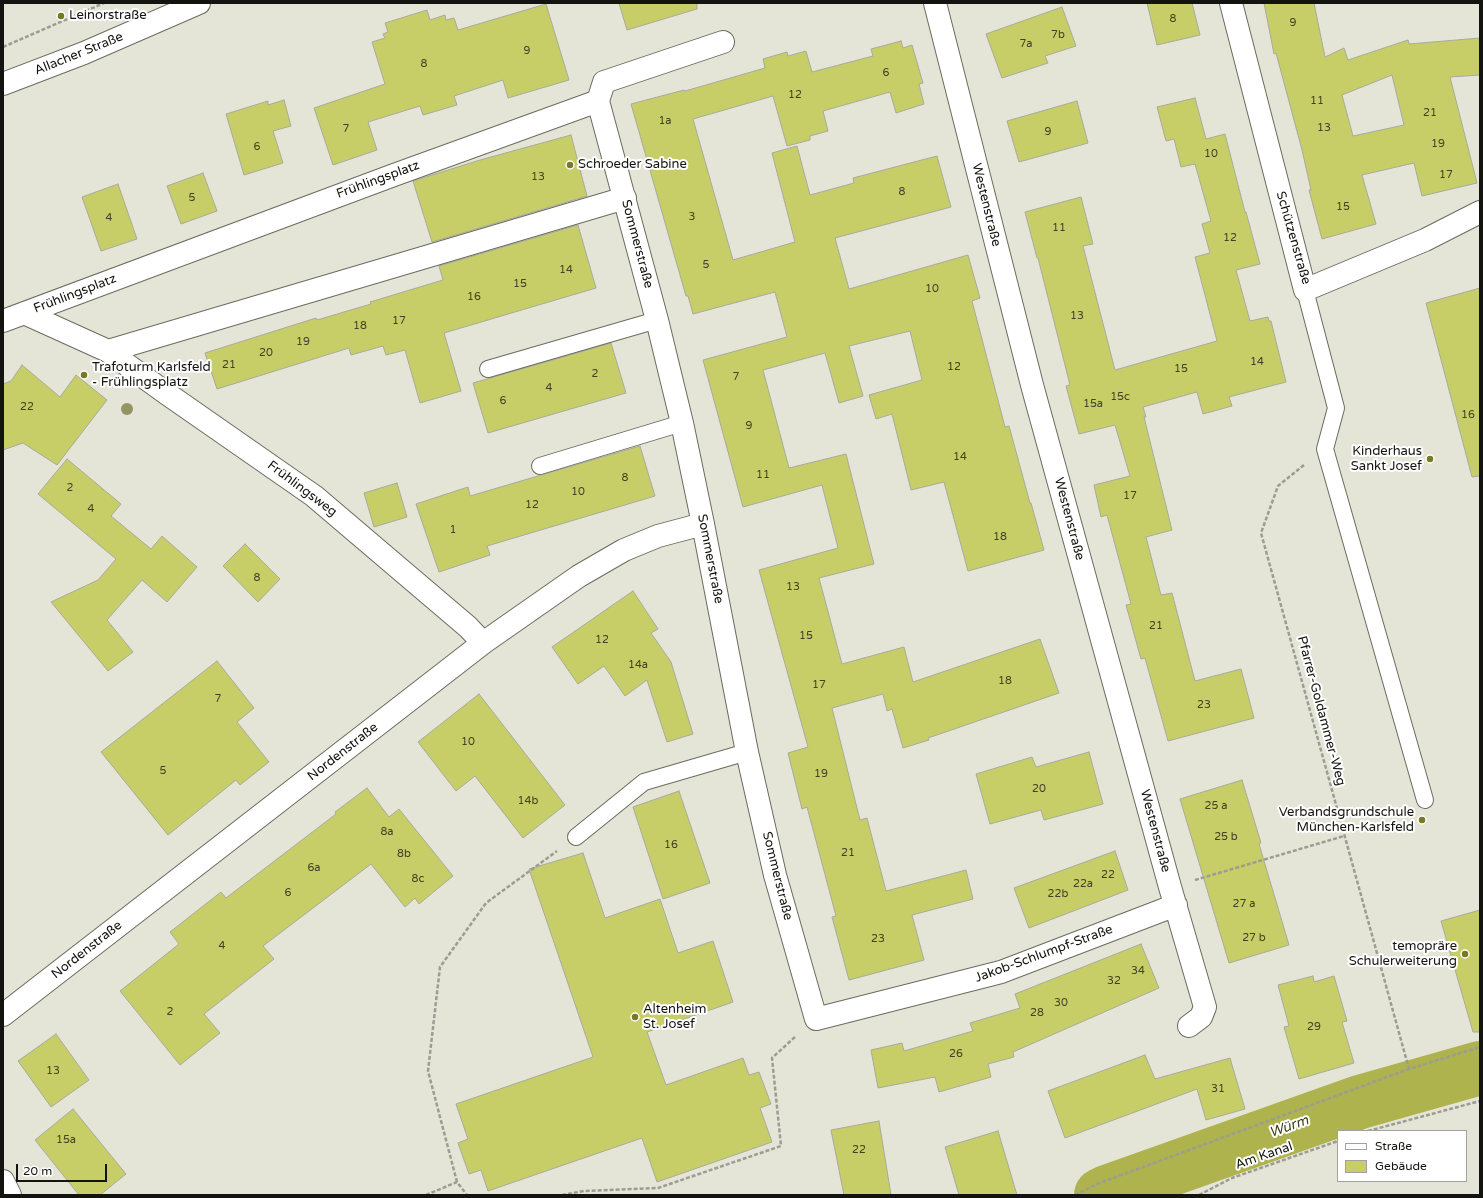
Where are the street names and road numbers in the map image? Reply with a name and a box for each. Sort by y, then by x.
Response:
street label: Allacher Straße [32,29,126,79]
street label: Frühlingsplatz [334,158,422,202]
street label: Westenstraße [968,162,1004,248]
street label: Schützenstraße [1272,190,1314,286]
street label: Sommerstraße [618,198,656,290]
street label: Frühlingsplatz [31,271,119,317]
street label: Frühlingsweg [264,458,340,520]
street label: Westenstraße [1050,476,1088,562]
street label: Sommerstraße [694,513,726,605]
street label: Pfarrer-Goldammer-Weg [1293,634,1349,788]
street label: Nordenstraße [305,720,381,784]
street label: Westenstraße [1136,788,1174,874]
street label: Sommerstraße [758,830,796,922]
street label: Nordenstraße [49,918,125,982]
street label: Jakob-Schlumpf-Straße [973,922,1115,986]
street label: Am Kanal [1233,1139,1295,1173]

